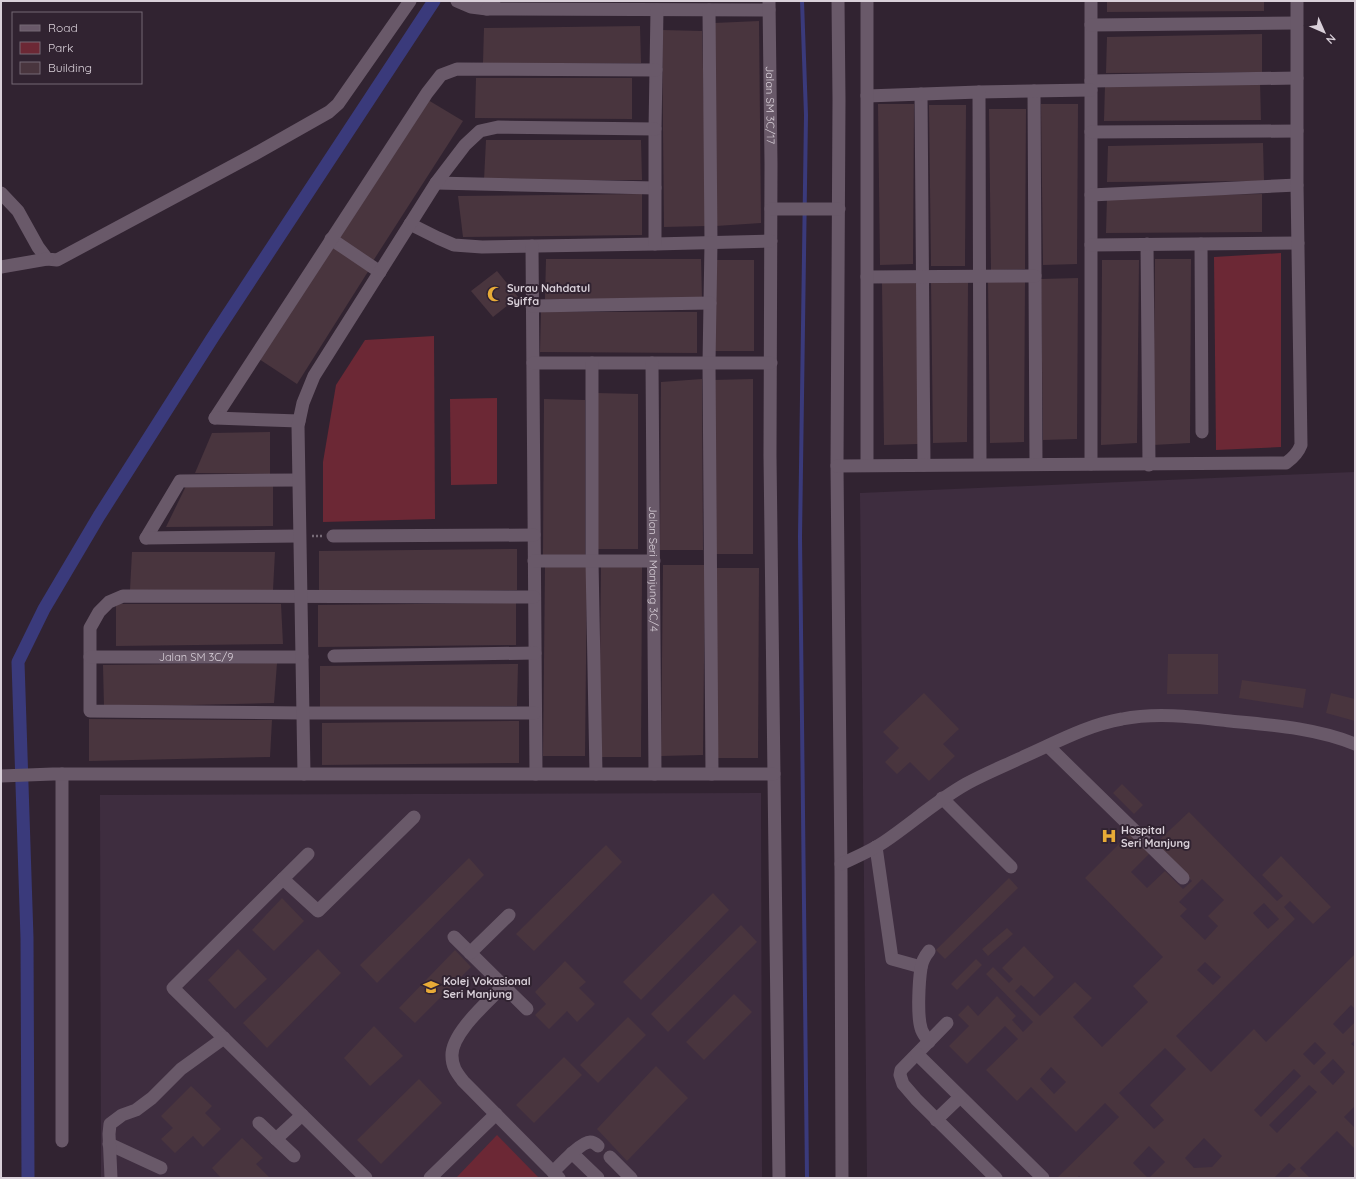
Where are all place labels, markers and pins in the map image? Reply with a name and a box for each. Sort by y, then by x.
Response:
place label: Surau Nahdatul Syiffa [507,281,590,308]
mosque icon: Surau Nahdatul Syiffa [486,285,504,303]
place label: Hospital Seri Manjung [1121,823,1190,850]
hospital icon: Hospital Seri Manjung [1100,827,1118,845]
place label: Kolej Vokasional Seri Manjung [443,974,531,1001]
school or university icon: Kolej Vokasional Seri Manjung [422,978,440,996]

